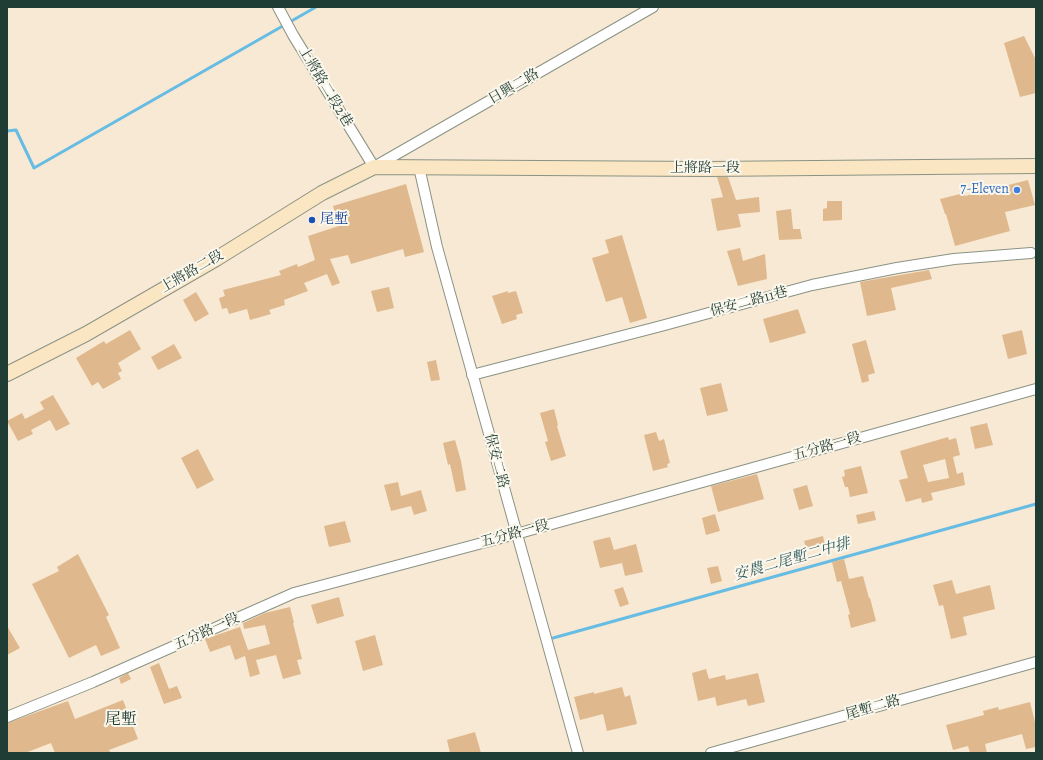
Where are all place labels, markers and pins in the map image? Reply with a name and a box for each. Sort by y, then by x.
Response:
place label: 7-Eleven [960,182,1009,198]
marker: 7-Eleven [1012,185,1022,195]
place label: 尾塹 [320,212,348,228]
marker: 尾塹 [307,215,317,225]

